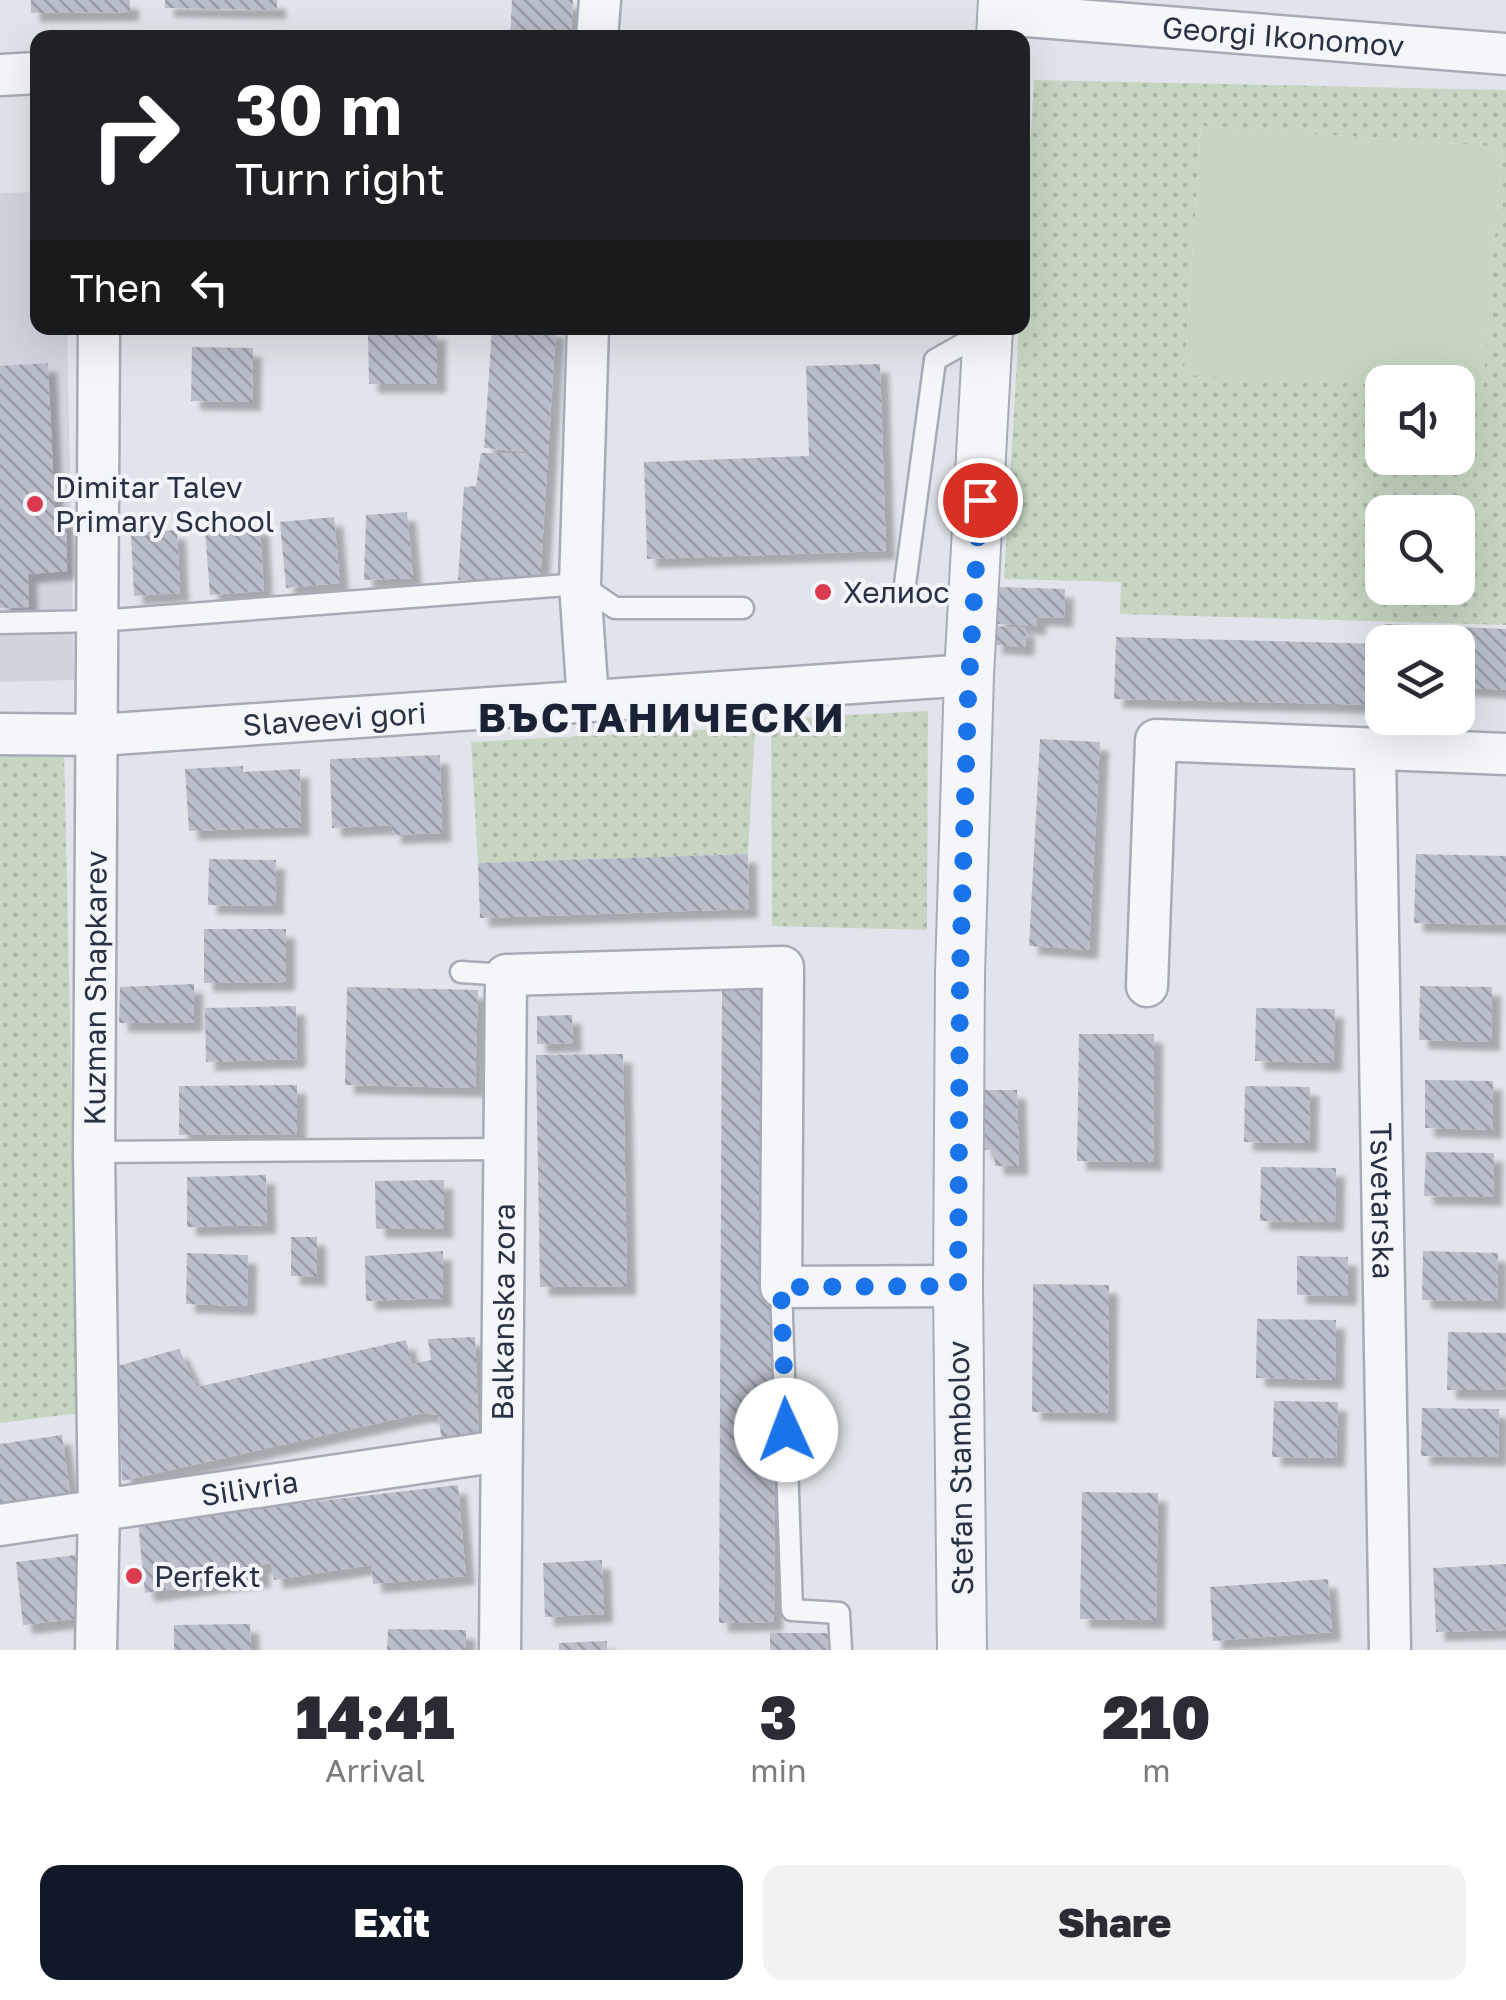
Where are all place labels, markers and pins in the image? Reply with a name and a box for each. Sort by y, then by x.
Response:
pin [938,458,1023,543]
place label: Dimitar Talev Primary School [55,469,274,539]
marker: Dimitar Talev Primary School [24,493,46,515]
place label: Хелиос [843,574,950,610]
marker: Хелиос [812,581,834,603]
place label: Perfekt [154,1558,261,1594]
marker: Perfekt [123,1565,145,1587]

